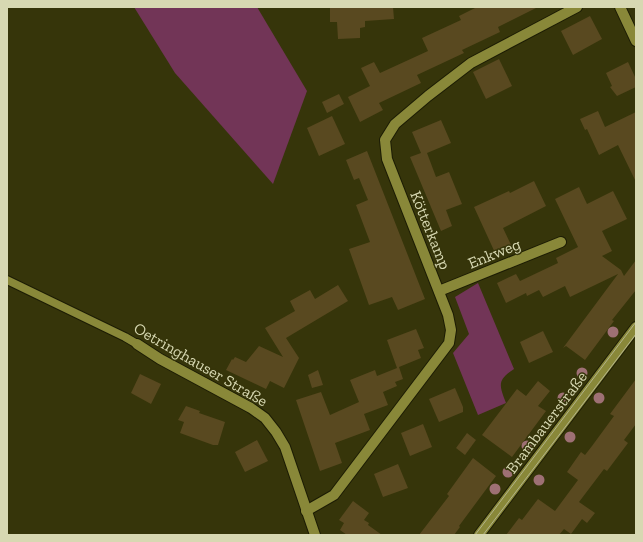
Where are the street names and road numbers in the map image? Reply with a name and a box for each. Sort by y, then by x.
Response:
street label: Kötterkamp [406,188,455,272]
street label: Enkweg [465,234,524,273]
street label: Oetringhauser Straße [130,318,271,411]
street label: Brambauerstraße [502,368,591,477]

